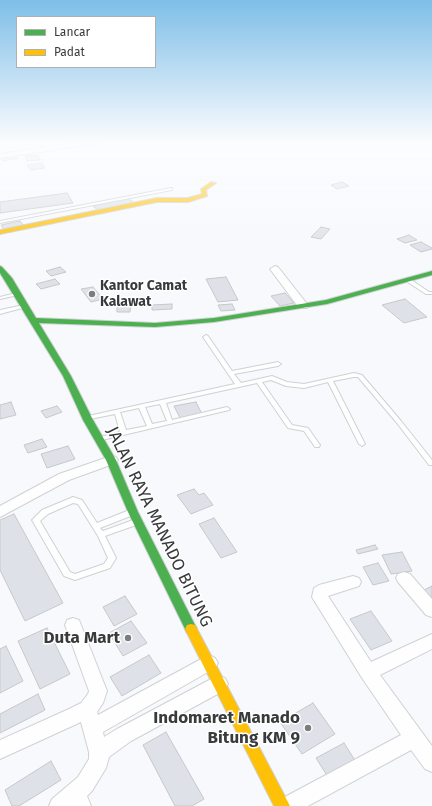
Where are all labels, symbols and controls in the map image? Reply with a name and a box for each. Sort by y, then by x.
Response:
legend [16,16,156,68]
text: Lancar [54,25,90,39]
text: Padat [54,45,85,59]
place label: Kantor Camat Kalawat [100,278,187,310]
marker: Kantor Camat Kalawat [87,289,97,299]
street label: JALAN RAYA MANADO BITUNG [102,423,216,631]
place label: Duta Mart [43,628,120,648]
marker: Duta Mart [123,633,133,643]
place label: Indomaret Manado Bitung KM 9 [153,708,300,748]
marker: Indomaret Manado Bitung KM 9 [303,723,313,733]

